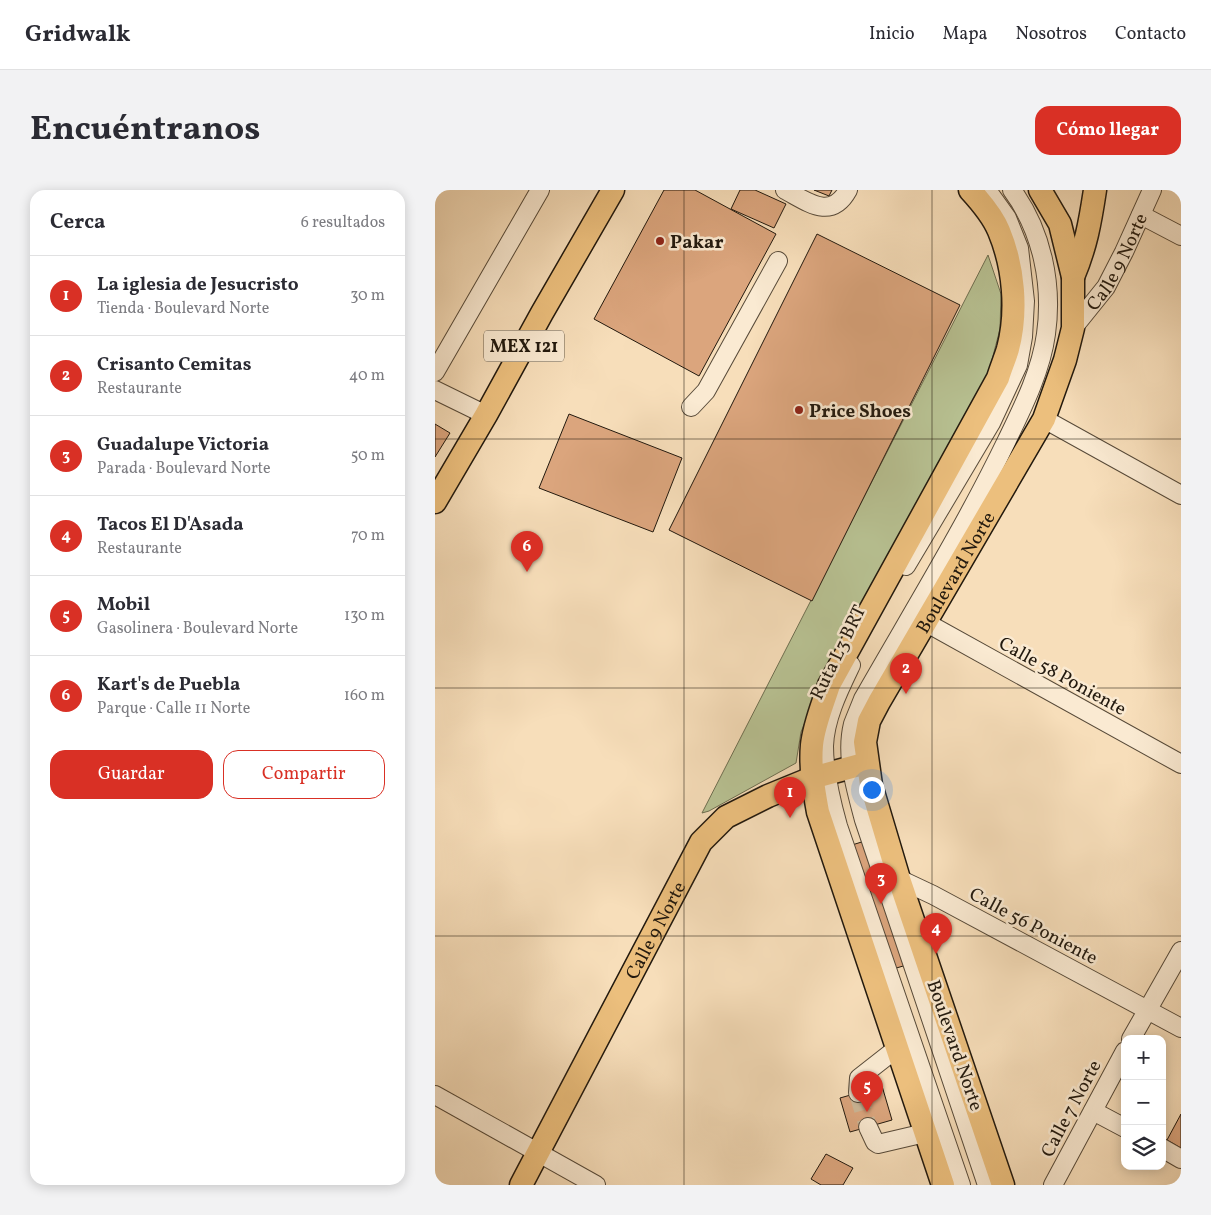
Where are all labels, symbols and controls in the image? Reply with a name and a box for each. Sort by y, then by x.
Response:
text: Gridwalk [25,18,131,52]
text: Inicio [869,22,915,47]
text: Mapa [943,22,988,47]
text: Nosotros [1016,22,1087,47]
text: Contacto [1115,22,1186,47]
text: Encuéntranos [30,106,260,154]
button: Cómo llegar [1035,106,1181,155]
text: Cerca [50,208,105,237]
street label: Calle 9 Norte [1081,209,1155,317]
text: 6 resultados [301,212,385,234]
place label: Pakar [670,230,723,256]
marker: Pakar [654,235,666,247]
text: La iglesia de Jesucristo [97,272,299,298]
text: 1 [63,285,69,307]
text: 30 m [350,285,385,307]
text: Tienda · Boulevard Norte [97,298,269,320]
road number: MEX 121 [484,330,564,362]
text: Crisanto Cemitas [97,352,252,378]
text: 2 [62,365,70,387]
text: 40 m [349,365,385,387]
text: Restaurante [97,378,182,400]
place label: Price Shoes [809,399,911,425]
marker: Price Shoes [793,404,805,416]
text: Guadalupe Victoria [97,432,269,458]
text: 3 [62,445,70,467]
text: 50 m [351,445,385,467]
text: Parada · Boulevard Norte [97,458,271,480]
street label: Boulevard Norte [911,507,1002,639]
text: Tacos El D'Asada [97,512,244,538]
text: 4 [61,525,71,547]
text: 70 m [351,525,385,547]
pin: 6 [511,531,543,572]
text: Restaurante [97,538,182,560]
text: Mobil [97,592,150,618]
street label: Ruta L3 BRT [805,601,873,705]
text: 5 [62,605,70,627]
text: 130 m [344,605,385,627]
text: Gasolinera · Boulevard Norte [97,618,298,640]
street label: Calle 58 Poniente [994,631,1131,723]
pin: 2 [890,653,922,694]
text: Kart's de Puebla [97,672,240,698]
text: 6 [62,685,70,707]
text: 160 m [344,685,385,707]
text: Parque · Calle 11 Norte [97,698,250,720]
button: Guardar [50,750,213,799]
button: Compartir [223,750,385,799]
pin: 1 [774,777,806,818]
your location [859,777,885,803]
pin: 3 [865,863,897,904]
street label: Calle 9 Norte [620,877,693,985]
street label: Calle 56 Poniente [964,882,1102,972]
pin: 4 [920,913,952,954]
street label: Boulevard Norte [920,977,989,1115]
map controls [1121,1035,1166,1170]
button: + [1121,1035,1166,1080]
street label: Calle 7 Norte [1035,1056,1108,1162]
pin: 5 [851,1071,883,1112]
button: − [1121,1080,1166,1125]
button: layers [1121,1125,1166,1170]

